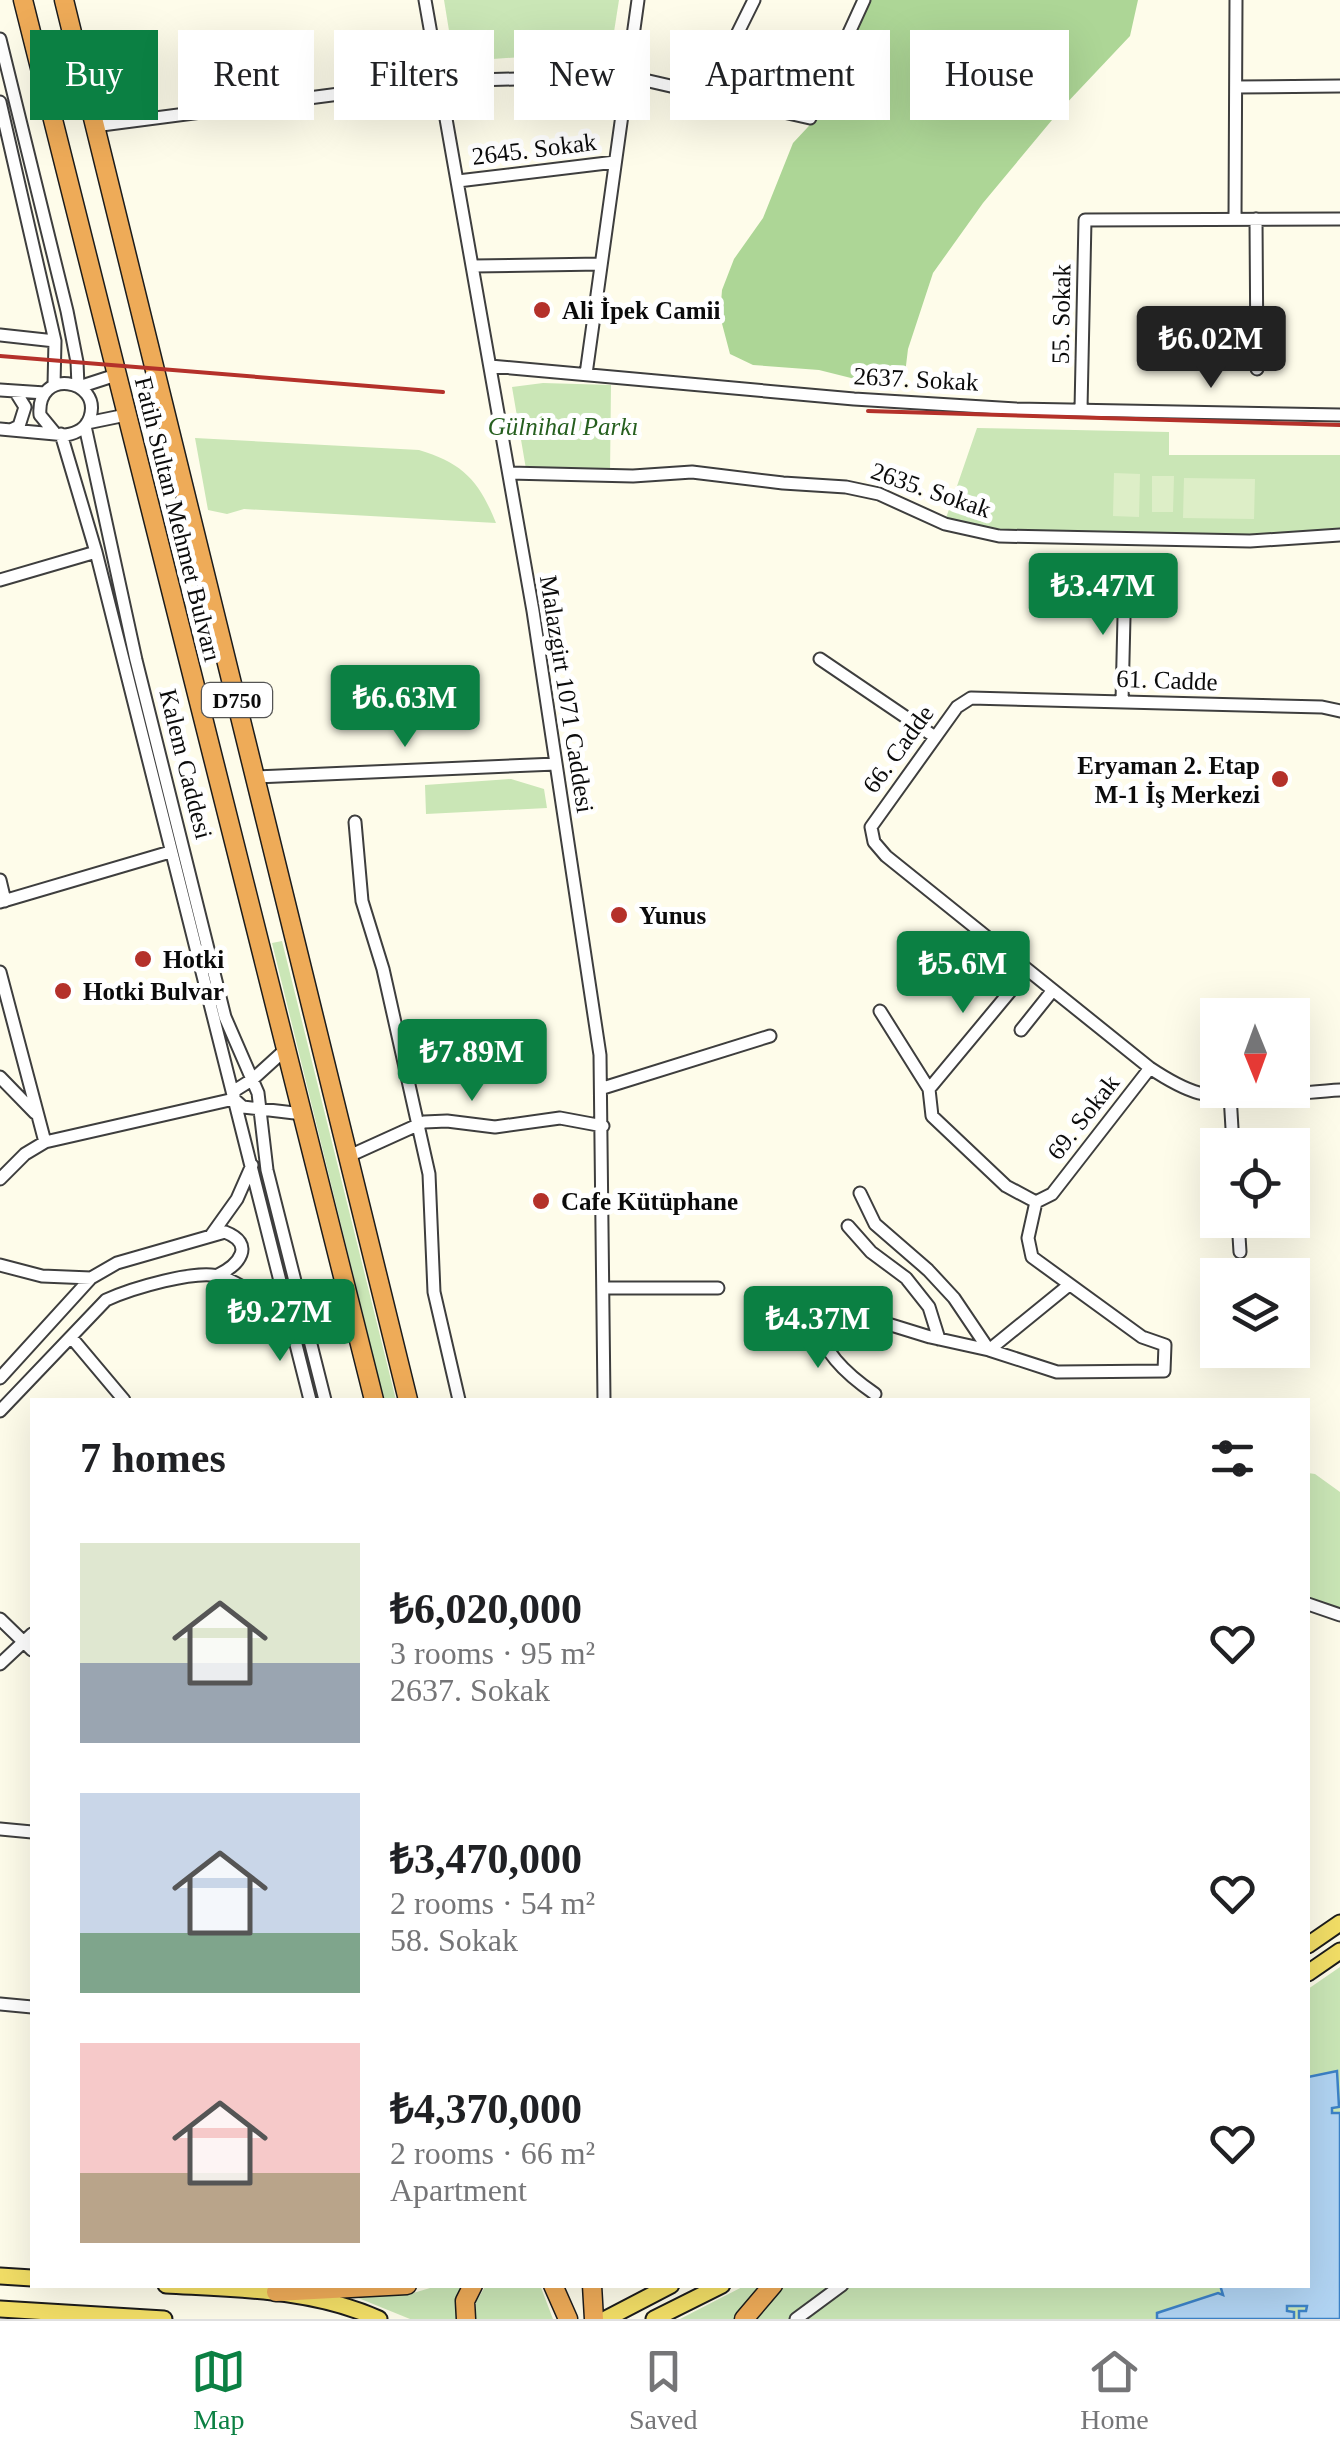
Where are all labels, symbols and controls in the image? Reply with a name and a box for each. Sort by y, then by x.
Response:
chip: Buy [30,30,158,120]
chip: Rent [178,30,314,120]
chip: Filters [334,30,494,120]
chip: New [514,30,650,120]
chip: Apartment [670,30,890,120]
chip: House [910,30,1069,120]
street label: 2645. Sokak [470,128,598,170]
street label: 55. Sokak [1047,263,1075,364]
place label: Ali İpek Camii [562,297,720,324]
marker: Ali İpek Camii [531,299,553,321]
pin: ₺6.02M [1130,306,1292,391]
text: ₺6.02M [1159,320,1263,356]
street label: 2637. Sokak [853,362,980,396]
street label: Fatih Sultan Mehmet Bulvarı [130,374,226,664]
park label: Gülnihal Parkı [488,413,638,440]
street label: 2635. Sokak [868,457,995,523]
pin: ₺3.47M [1022,553,1184,638]
text: ₺3.47M [1051,567,1155,603]
street label: Malazgirt 1071 Caddesi [535,573,599,815]
pin: ₺6.63M [324,665,486,750]
street label: 61. Cadde [1116,665,1218,695]
text: ₺6.63M [353,679,457,715]
road number: D750 [202,683,272,717]
street label: Kalem Caddesi [154,686,218,842]
street label: 66. Cadde [857,700,939,798]
place label: Eryaman 2. Etap M-1 İş Merkezi [1077,752,1260,808]
marker: Eryaman 2. Etap M-1 İş Merkezi [1269,768,1291,790]
place label: Yunus [639,902,706,929]
marker: Yunus [608,904,630,926]
pin: ₺5.6M [893,931,1033,1016]
text: ₺5.6M [919,945,1007,981]
place label: Hotki [163,946,224,973]
marker: Hotki [132,948,154,970]
place label: Hotki Bulvar [83,978,224,1005]
marker: Hotki Bulvar [52,980,74,1002]
north arrow [1200,998,1310,1108]
map controls [1200,998,1310,1368]
pin: ₺7.89M [391,1019,553,1104]
text: ₺7.89M [420,1033,524,1069]
street label: 69. Sokak [1042,1069,1125,1165]
button: locate [1200,1128,1310,1238]
place label: Cafe Kütüphane [561,1188,738,1215]
marker: Cafe Kütüphane [530,1190,552,1212]
button: layers [1200,1258,1310,1368]
pin: ₺9.27M [199,1279,361,1364]
pin: ₺4.37M [737,1286,899,1371]
text: ₺9.27M [228,1293,332,1329]
text: ₺4.37M [766,1300,870,1336]
icon: filters [1205,1431,1260,1486]
text: 7 homes [80,1435,226,1481]
icon: home [160,1583,280,1703]
text: ₺6,020,000 [390,1586,582,1632]
icon: heart [1205,1616,1260,1671]
text: 3 rooms · 95 m² [390,1635,595,1671]
text: 2637. Sokak [390,1672,550,1708]
icon: home [160,1833,280,1953]
text: ₺3,470,000 [390,1836,582,1882]
icon: heart [1205,1866,1260,1921]
text: 2 rooms · 54 m² [390,1885,595,1921]
text: 58. Sokak [390,1922,518,1958]
icon: home [160,2083,280,2203]
text: ₺4,370,000 [390,2086,582,2132]
icon: heart [1205,2116,1260,2171]
text: 2 rooms · 66 m² [390,2135,595,2171]
text: Apartment [390,2172,527,2208]
tab: Map [191,2344,246,2436]
tab: Saved [629,2344,697,2436]
tab: Home [1080,2344,1149,2436]

